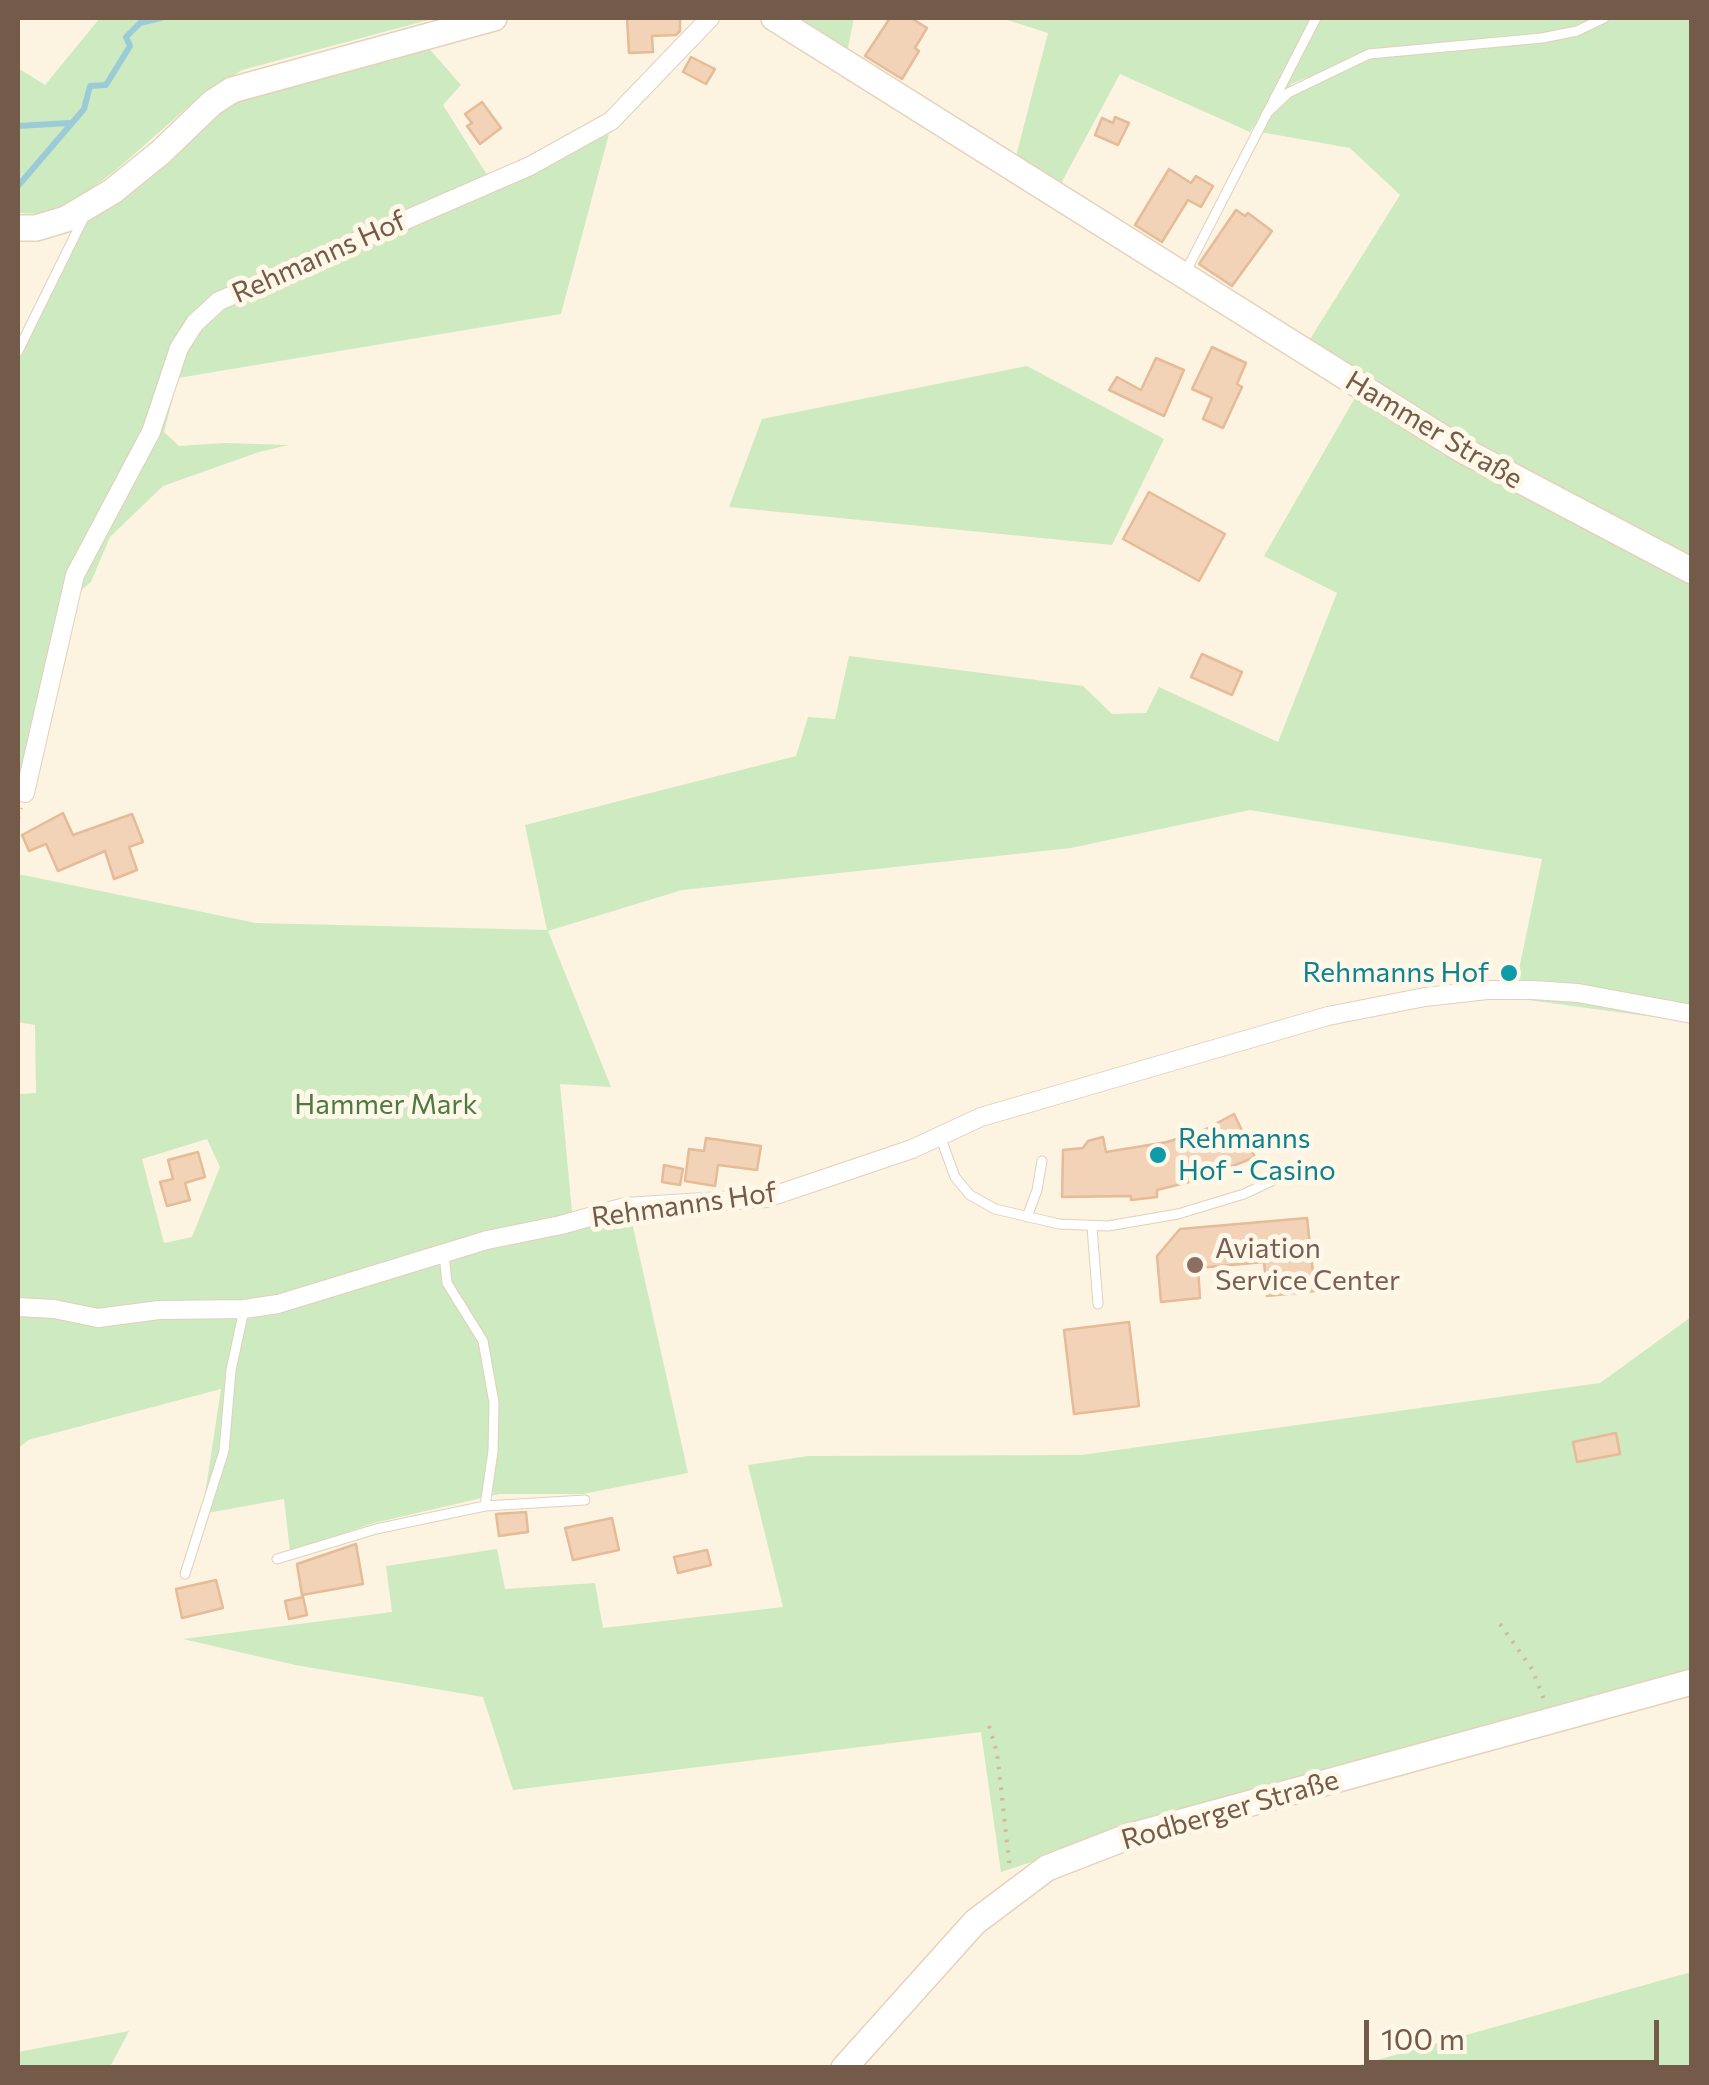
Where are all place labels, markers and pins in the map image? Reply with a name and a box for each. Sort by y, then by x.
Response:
place label: Rehmanns Hof [1303,956,1489,990]
marker: Rehmanns Hof [1498,962,1520,984]
place label: Rehmanns Hof - Casino [1178,1122,1336,1188]
marker: Rehmanns Hof - Casino [1147,1144,1169,1166]
place label: Aviation Service Center [1215,1232,1400,1298]
marker: Aviation Service Center [1184,1254,1206,1276]

